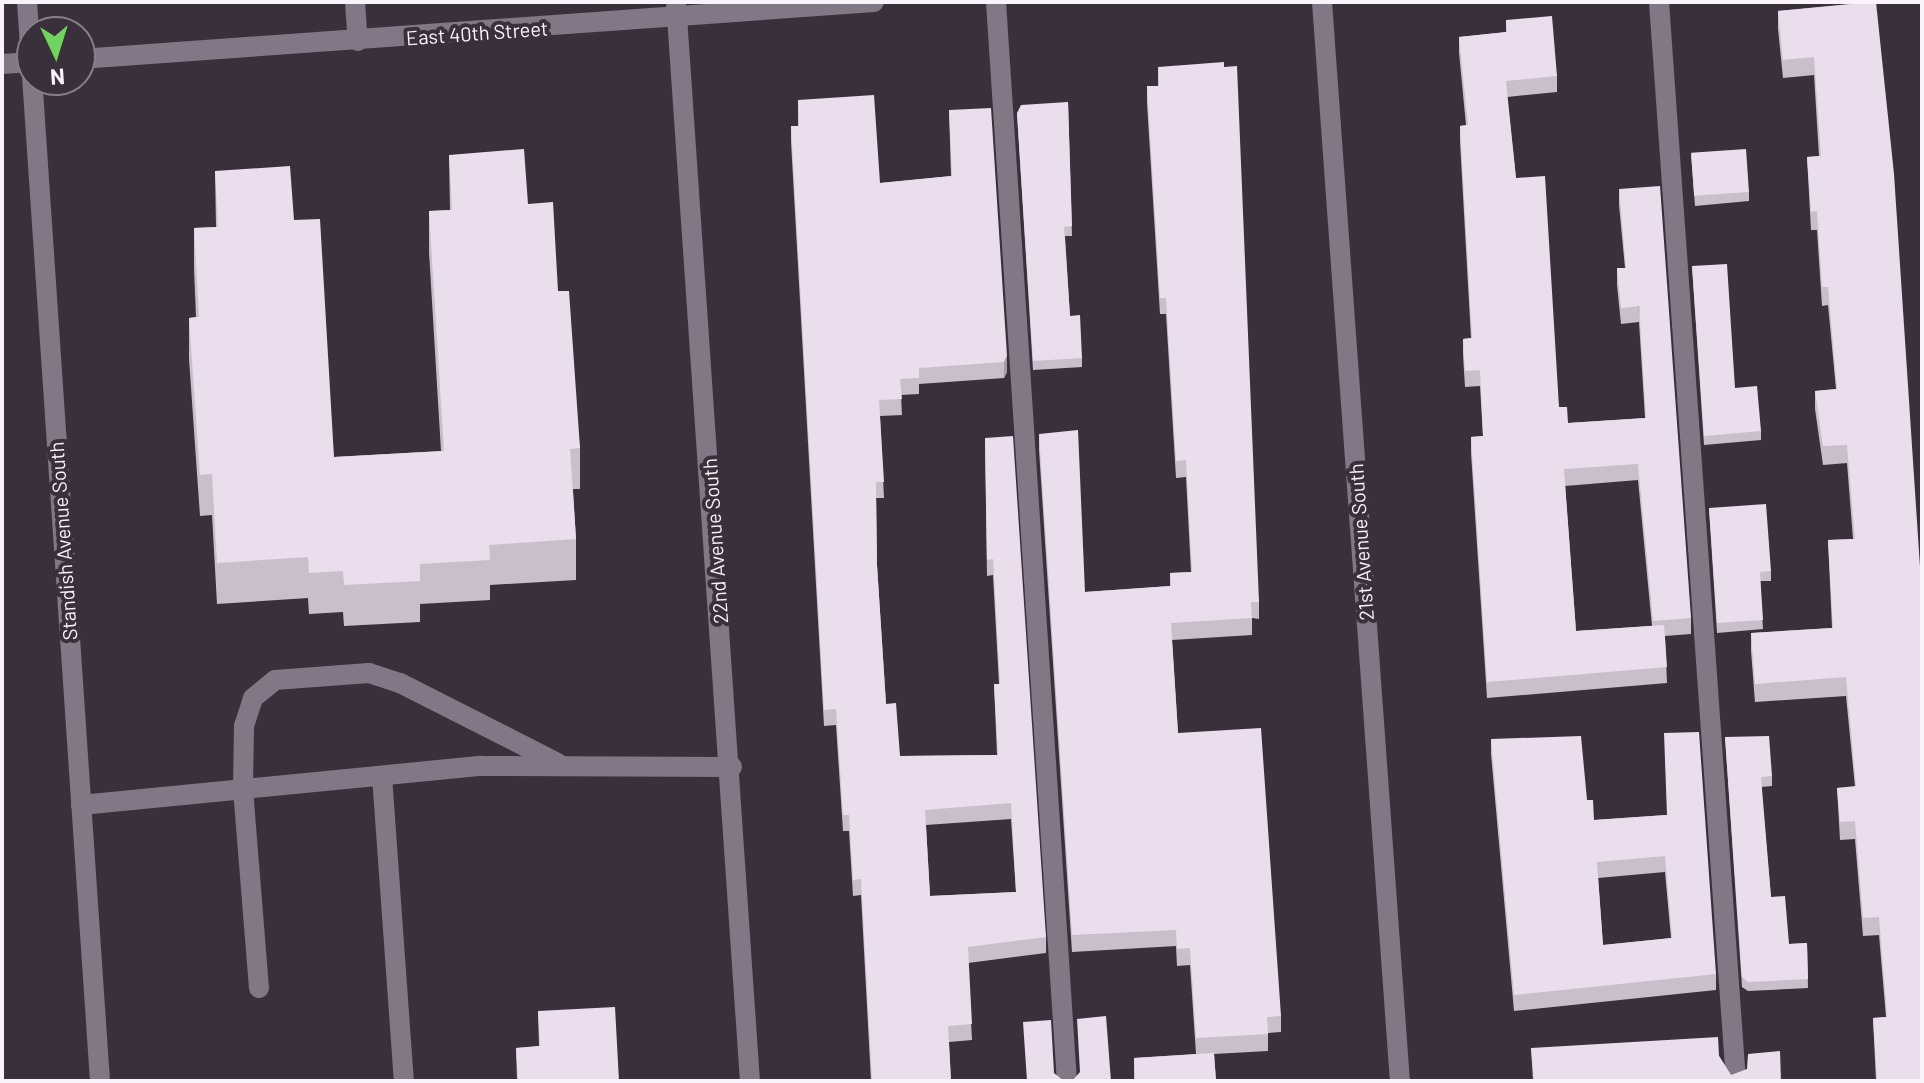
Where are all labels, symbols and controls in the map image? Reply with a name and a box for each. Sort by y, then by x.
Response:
north arrow [16,16,96,96]
street label: East 40th Street [405,16,549,50]
text: N [49,64,66,91]
street label: Standish Avenue South [44,441,82,641]
street label: 22nd Avenue South [697,457,733,625]
street label: 21st Avenue South [1344,463,1378,621]

